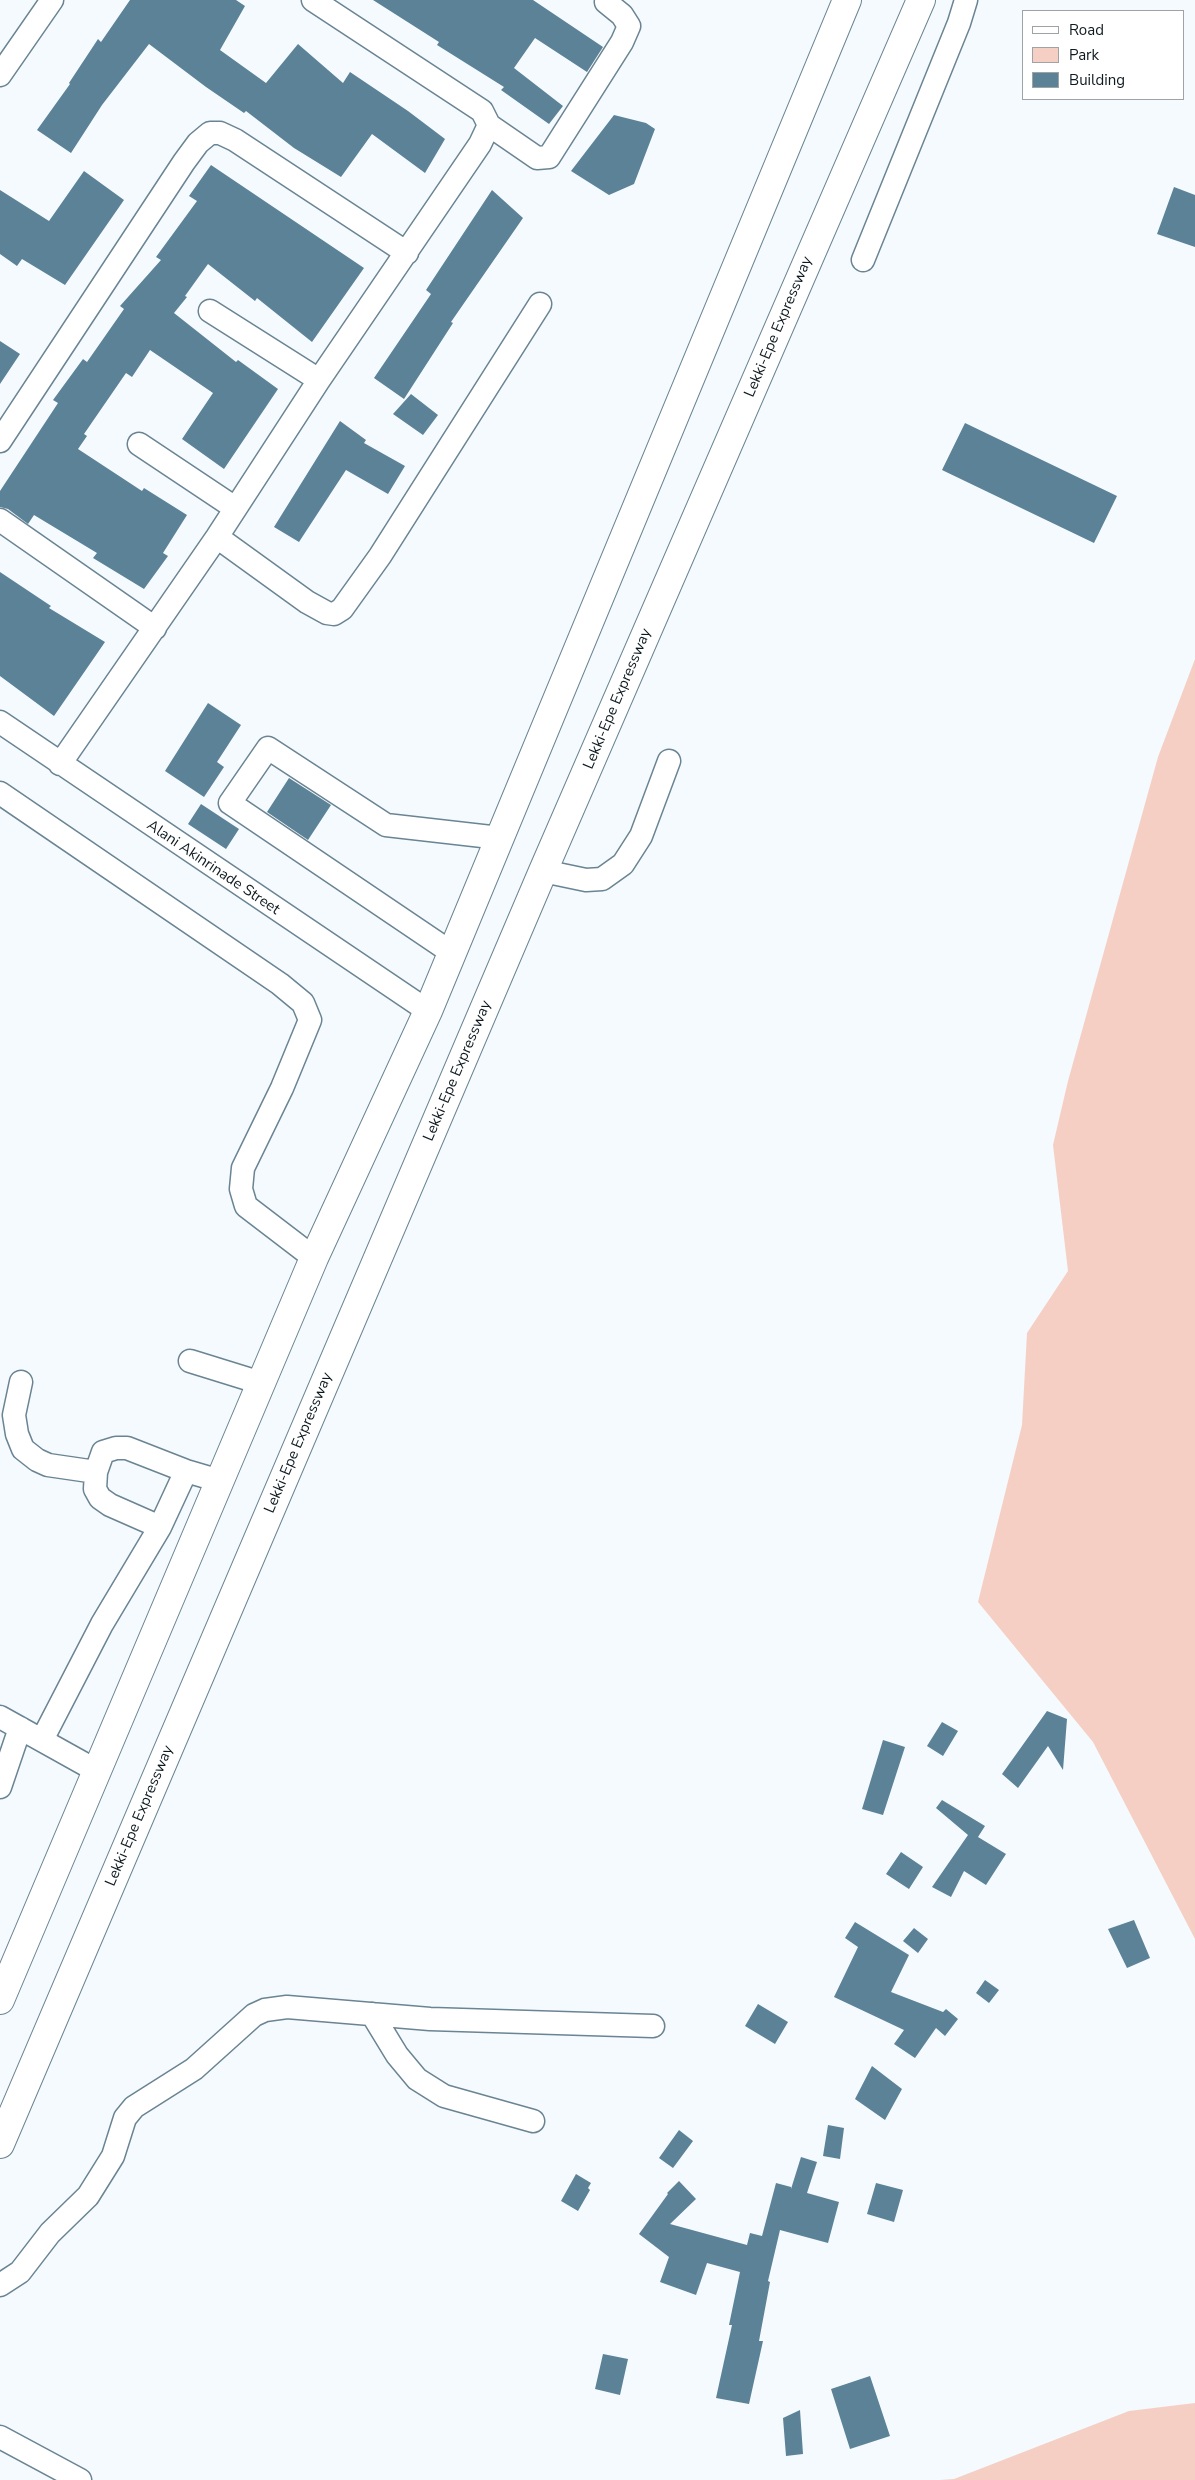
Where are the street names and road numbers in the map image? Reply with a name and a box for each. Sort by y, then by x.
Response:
street label: Lekki-Epe Expressway [741,254,817,400]
street label: Lekki-Epe Expressway [580,626,656,772]
street label: Alani Akinrinade Street [143,817,283,919]
street label: Lekki-Epe Expressway [420,998,496,1144]
street label: Lekki-Epe Expressway [261,1370,337,1516]
street label: Lekki-Epe Expressway [102,1743,178,1889]

